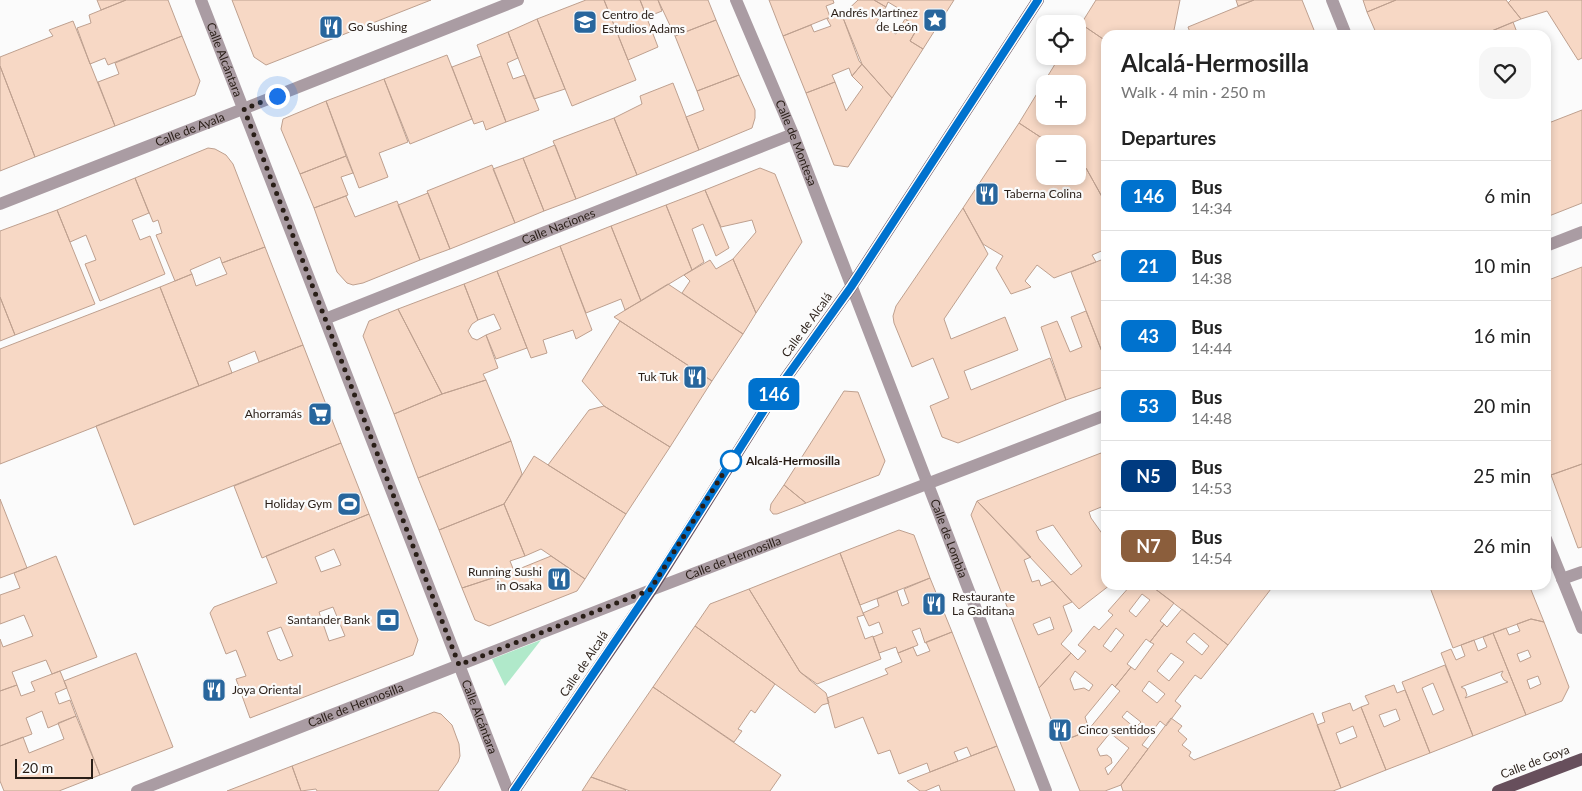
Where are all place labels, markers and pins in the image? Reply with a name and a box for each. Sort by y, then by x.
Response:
place label: Andrés Martínez de León [831,5,919,34]
place label: Centro de Estudios Adams [602,7,685,36]
place icon: Andrés Martínez de León [922,7,948,33]
school or university icon: Centro de Estudios Adams [572,9,598,35]
restaurant icon: Go Sushing [318,14,344,40]
place label: Go Sushing [348,19,407,34]
restaurant icon: Taberna Colina [974,181,1000,207]
place label: Taberna Colina [1004,186,1082,201]
restaurant icon: Tuk Tuk [682,364,708,390]
place label: Tuk Tuk [638,369,679,384]
supermarket icon: Ahorramás [307,401,333,427]
place label: Ahorramás [245,406,302,421]
marker: Alcalá-Hermosilla [720,450,742,472]
place label: Alcalá-Hermosilla [745,453,840,468]
sports icon: Holiday Gym [336,491,362,517]
place label: Holiday Gym [264,496,332,511]
place label: Running Sushi in Osaka [468,564,542,593]
restaurant icon: Running Sushi in Osaka [546,566,572,592]
place label: Restaurante La Gaditana [952,589,1015,618]
restaurant icon: Restaurante La Gaditana [921,591,947,617]
bank icon: Santander Bank [375,607,401,633]
place label: Santander Bank [287,612,371,627]
restaurant icon: Joya Oriental [201,677,227,703]
place label: Joya Oriental [232,682,301,697]
restaurant icon: Cinco sentidos [1047,717,1073,743]
place label: Cinco sentidos [1078,722,1155,737]

